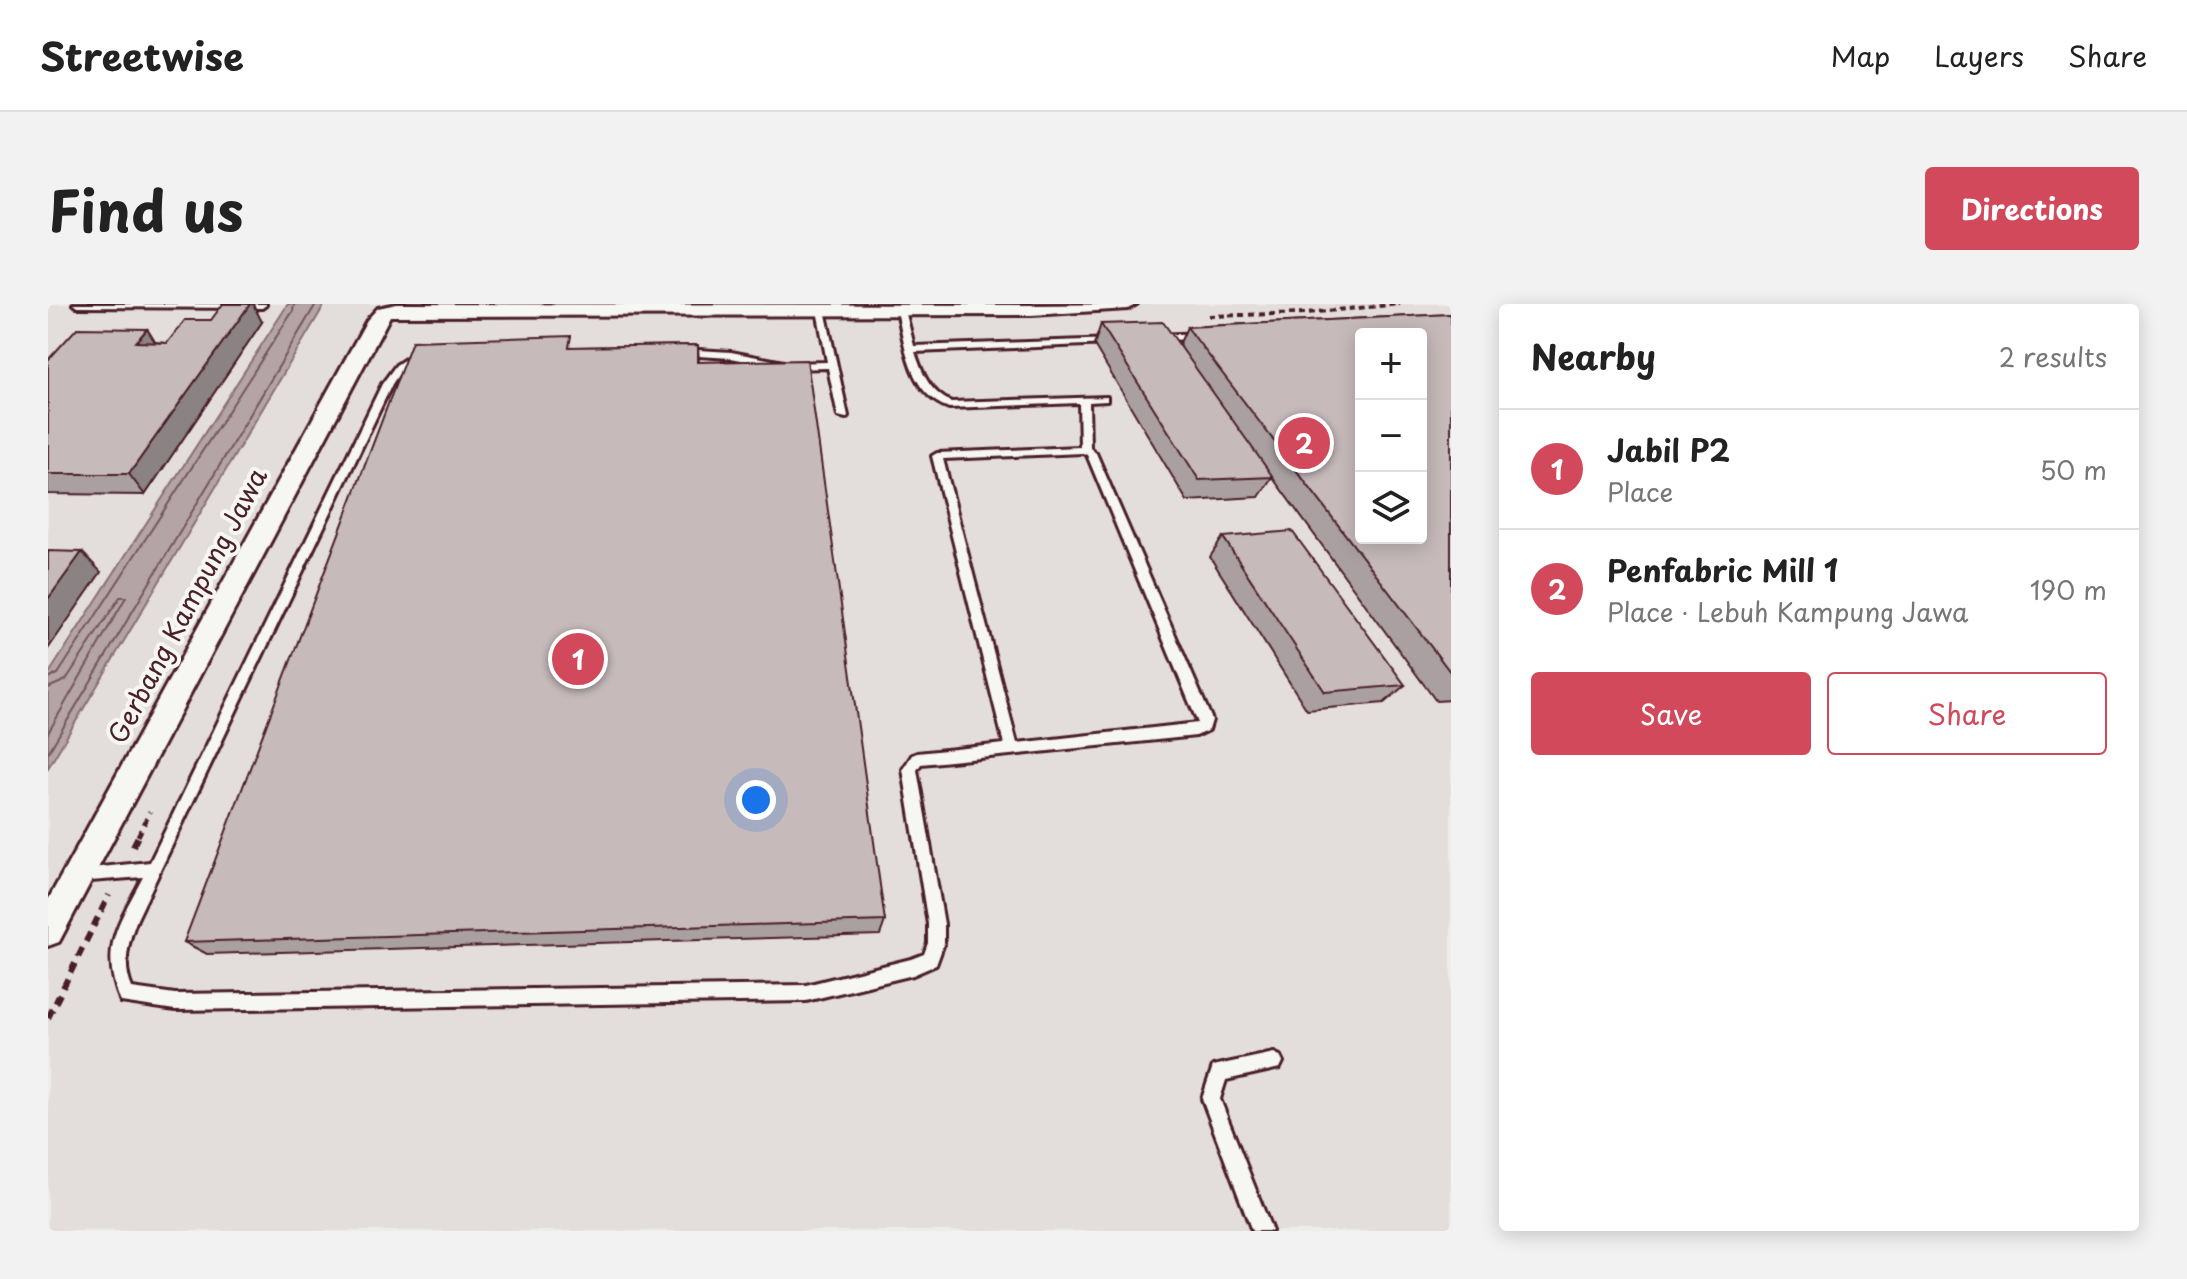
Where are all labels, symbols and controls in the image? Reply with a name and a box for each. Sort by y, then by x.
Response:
text: Streetwise [40,27,244,84]
text: Map [1830,34,1890,77]
text: Layers [1934,34,2024,77]
text: Share [2068,34,2147,77]
text: Find us [48,166,244,251]
button: Directions [1925,167,2139,250]
map controls [1355,328,1427,544]
button: + [1355,328,1427,400]
text: Nearby [1531,330,1656,382]
text: 2 results [1999,337,2107,376]
button: − [1355,400,1427,472]
pin: 2 [1278,413,1330,473]
text: Jabil P2 [1607,427,1730,472]
text: 1 [1551,450,1563,489]
text: 50 m [2040,450,2107,489]
street label: Gerbang Kampung Jawa [97,460,276,750]
button: layers [1355,472,1427,544]
text: Place [1607,472,1673,511]
text: Penfabric Mill 1 [1607,547,1838,592]
text: 2 [1548,570,1566,609]
text: 190 m [2030,570,2107,609]
text: Place · Lebuh Kampung Jawa [1607,592,1968,631]
pin: 1 [552,629,604,689]
button: Save [1531,672,1811,755]
button: Share [1827,672,2107,755]
your location [736,780,776,820]

